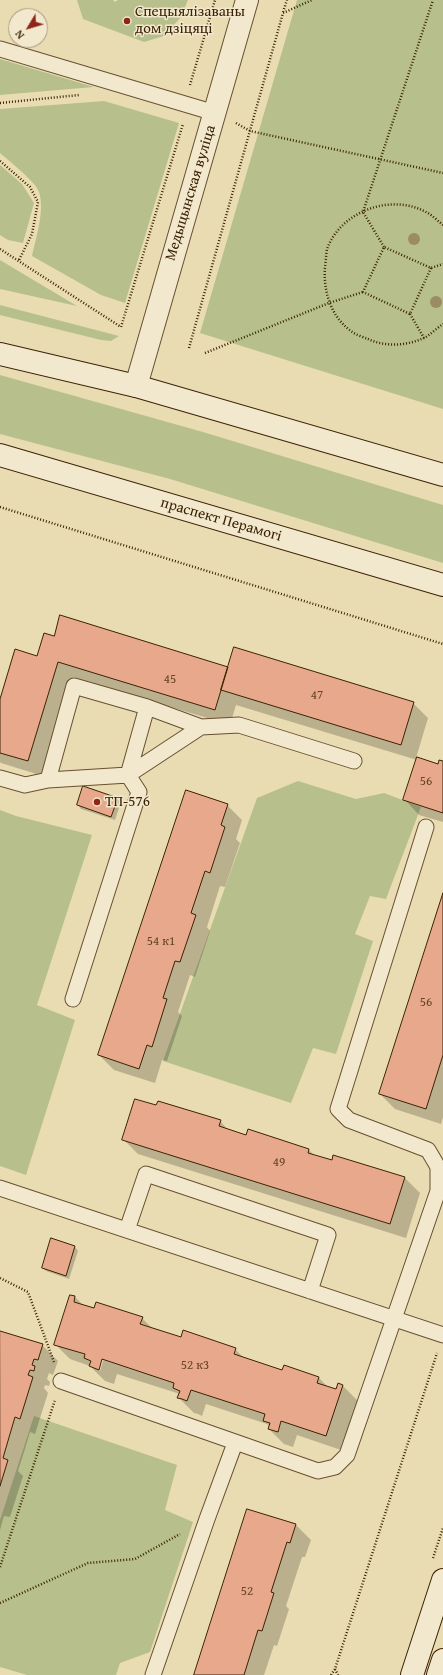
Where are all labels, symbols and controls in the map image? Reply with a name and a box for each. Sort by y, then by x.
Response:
place label: Спецыялізаваны дом дзіцяці [135,3,245,38]
north arrow [8,8,48,48]
marker: Спецыялізаваны дом дзіцяці [122,16,132,26]
text: N [11,27,28,43]
street label: Медыцынская вуліца [162,123,220,263]
street label: праспект Перамогі [158,494,284,546]
house number: 45 [164,672,176,688]
house number: 47 [311,688,323,704]
house number: 56 [420,774,432,790]
place label: ТП-576 [105,793,150,811]
marker: ТП-576 [92,797,102,807]
house number: 54 к1 [147,934,175,950]
house number: 56 [420,995,432,1011]
house number: 49 [273,1155,285,1171]
house number: 52 к3 [181,1358,209,1374]
house number: 52 [241,1584,253,1600]

